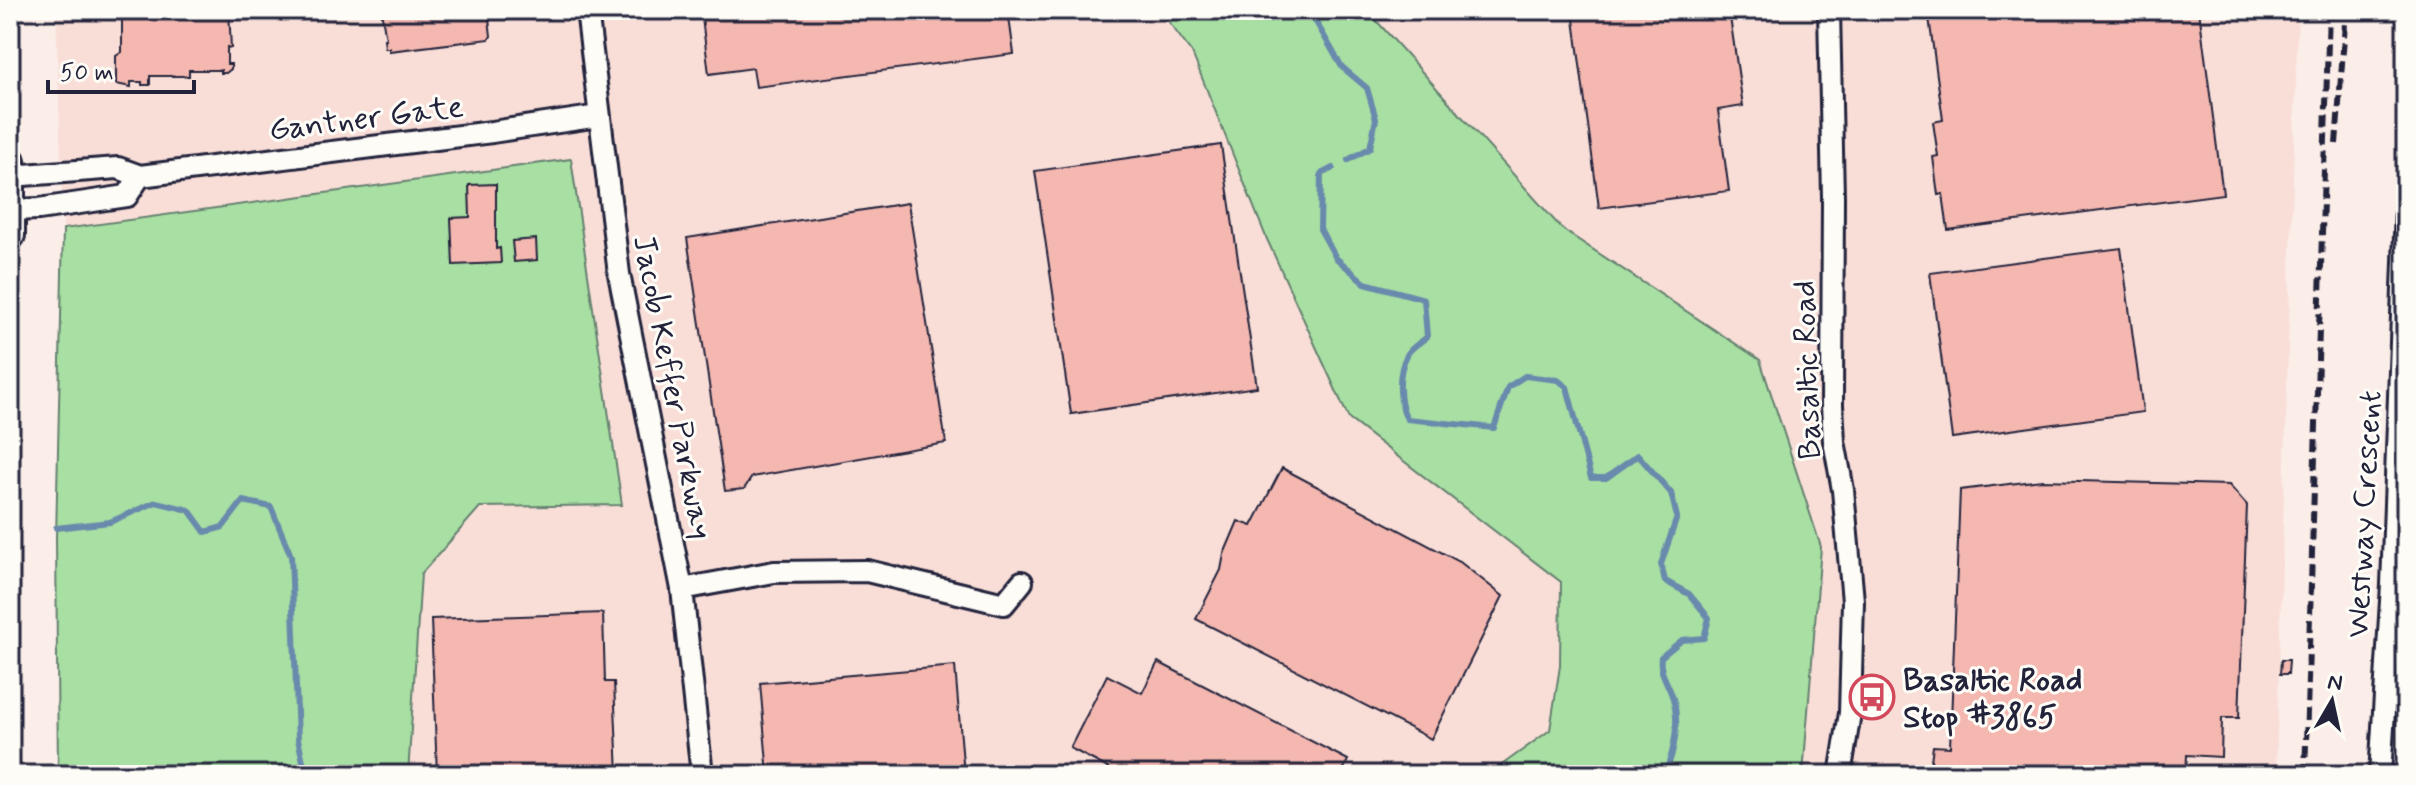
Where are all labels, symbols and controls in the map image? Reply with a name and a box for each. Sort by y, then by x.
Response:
scale bar [48,44,194,94]
text: 50 m [60,58,114,89]
street label: Gantner Gate [267,86,466,152]
street label: Jacob Keffer Parkway [622,232,722,543]
street label: Basaltic Road [1784,280,1832,460]
street label: Westway Crescent [2338,389,2392,639]
place label: Basaltic Road Stop #3865 [1903,660,2082,739]
north arrow [2292,661,2372,741]
text: N [2325,668,2344,698]
bus stop icon: Basaltic Road Stop #3865 [1848,673,1896,721]

